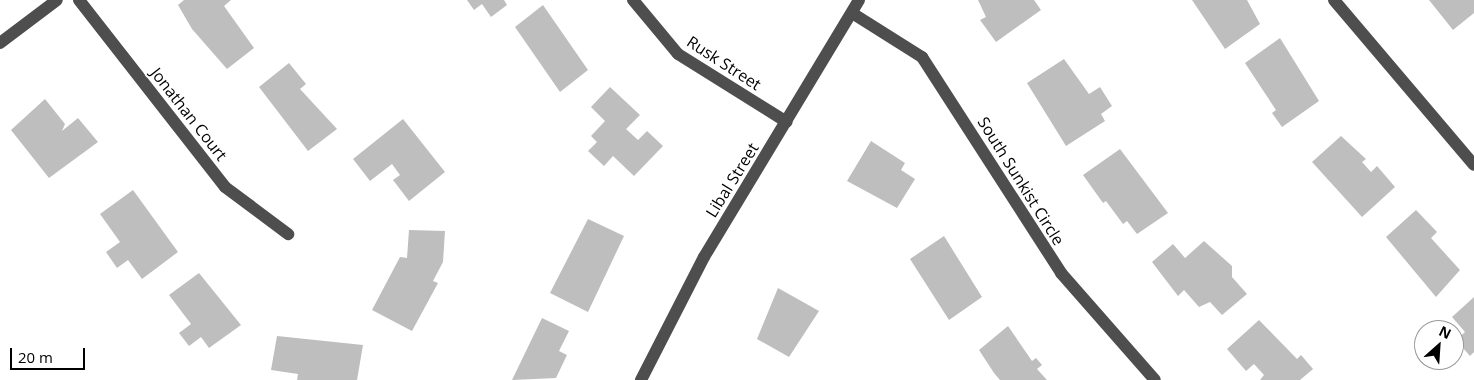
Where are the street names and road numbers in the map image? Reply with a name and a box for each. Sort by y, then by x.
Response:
street label: Rusk Street [683,32,765,94]
street label: Jonathan Court [147,64,231,164]
street label: South Sunkist Circle [974,113,1068,249]
street label: Libal Street [702,139,762,221]

